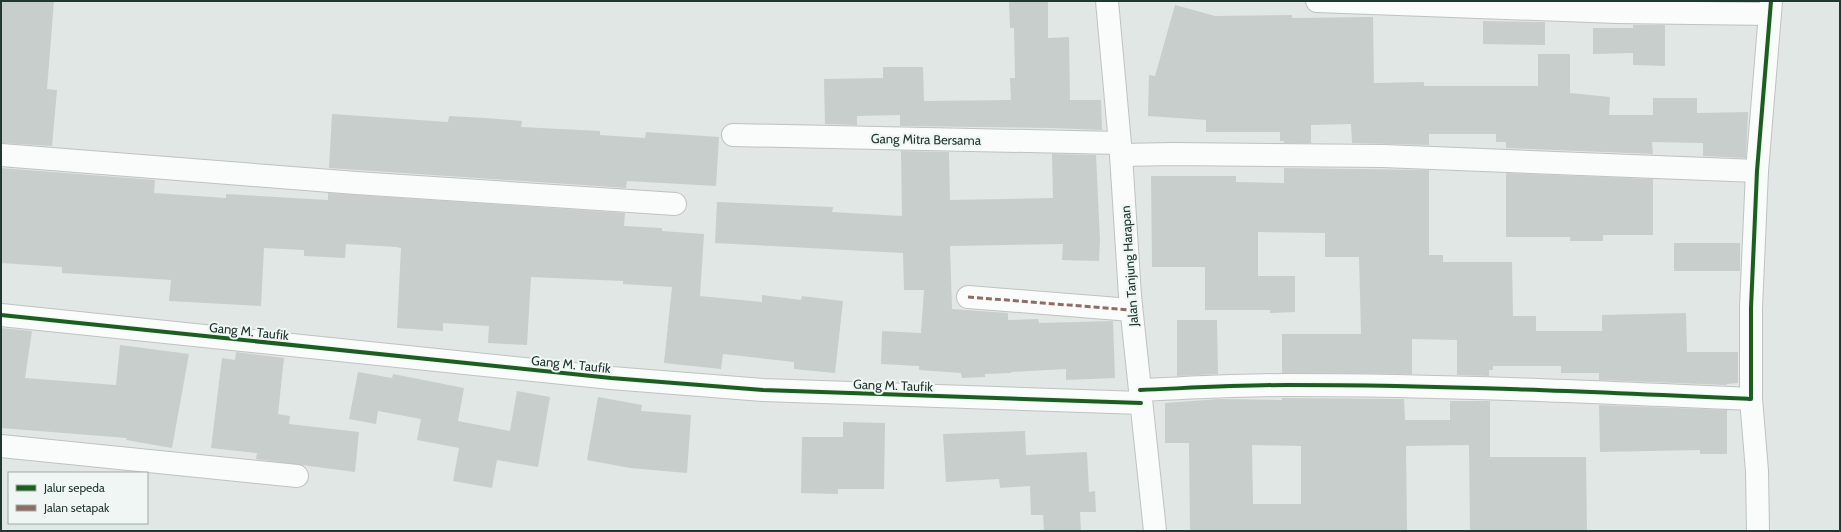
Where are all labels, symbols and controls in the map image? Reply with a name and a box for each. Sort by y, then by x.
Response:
street label: Gang Mitra Bersama [871,130,982,148]
street label: Jalan Tanjung Harapan [1117,205,1142,328]
street label: Gang M. Taufik [208,319,290,343]
street label: Gang M. Taufik [530,352,612,376]
street label: Gang M. Taufik [853,376,933,394]
legend [8,472,148,524]
text: Jalur sepeda [43,480,105,495]
text: Jalan setapak [43,500,110,515]

